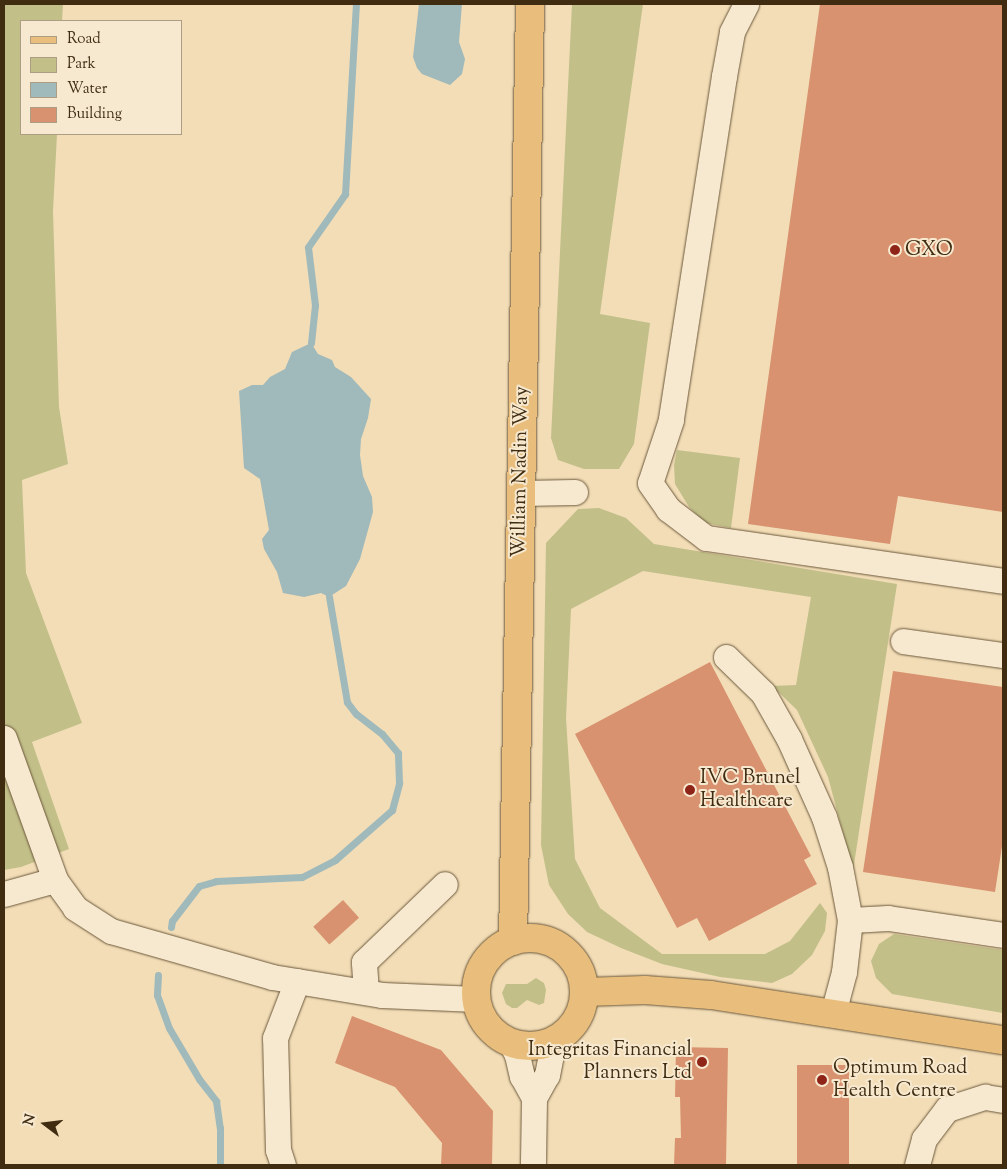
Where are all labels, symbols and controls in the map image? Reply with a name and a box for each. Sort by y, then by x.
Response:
legend [20,20,182,135]
text: Road [67,29,101,50]
text: Park [67,54,96,75]
text: Water [67,79,107,100]
text: Building [67,104,122,125]
place label: GXO [905,238,953,262]
marker: GXO [889,244,901,256]
street label: William Nadin Way [508,386,534,558]
place label: IVC Brunel Healthcare [700,766,801,813]
marker: IVC Brunel Healthcare [684,784,696,796]
place label: Integritas Financial Planners Ltd [528,1038,692,1085]
marker: Integritas Financial Planners Ltd [696,1056,708,1068]
place label: Optimum Road Health Centre [833,1056,967,1103]
marker: Optimum Road Health Centre [815,1073,829,1087]
north arrow [20,1099,70,1149]
text: N [19,1112,42,1128]

